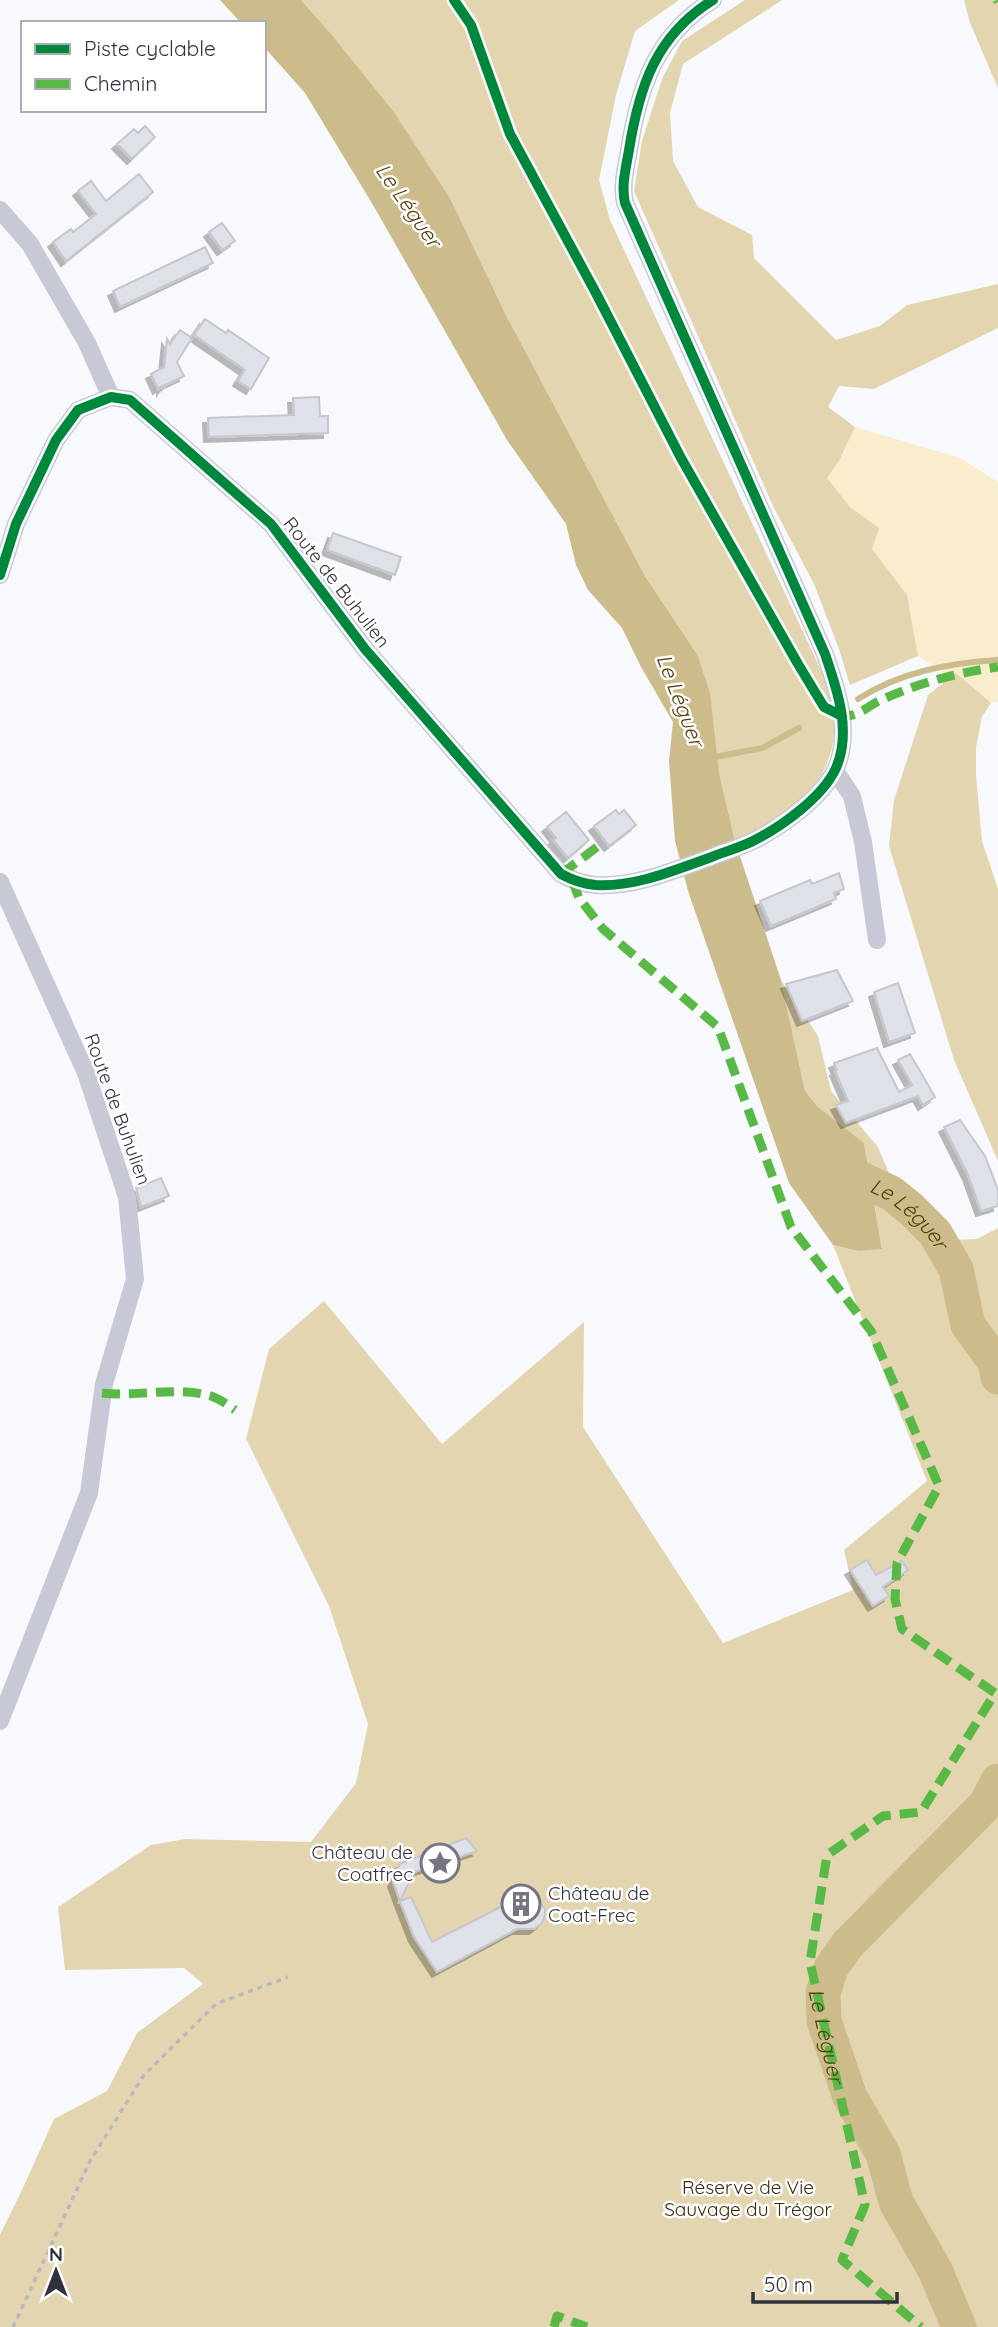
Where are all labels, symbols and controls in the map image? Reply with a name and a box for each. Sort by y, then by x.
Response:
legend [21,21,266,112]
text: Piste cyclable [84,35,216,61]
text: Chemin [84,70,157,96]
water label: Le Léguer [371,158,449,254]
street label: Route de Buhulien [278,512,396,652]
water label: Le Léguer [652,650,711,752]
street label: Route de Buhulien [79,1030,157,1188]
water label: Le Léguer [866,1172,956,1256]
place label: Château de Coatfrec [312,1840,413,1886]
place icon: Château de Coatfrec [419,1842,461,1884]
place label: Château de Coat-Frec [548,1881,649,1927]
building icon: Château de Coat-Frec [500,1883,542,1925]
water label: Le Léguer [803,1986,851,2089]
park label: Réserve de Vie Sauvage du Trégor [664,2175,833,2221]
north arrow [21,2236,91,2306]
text: N [49,2242,63,2266]
scale bar [753,2260,897,2304]
text: 50 m [764,2271,813,2297]

